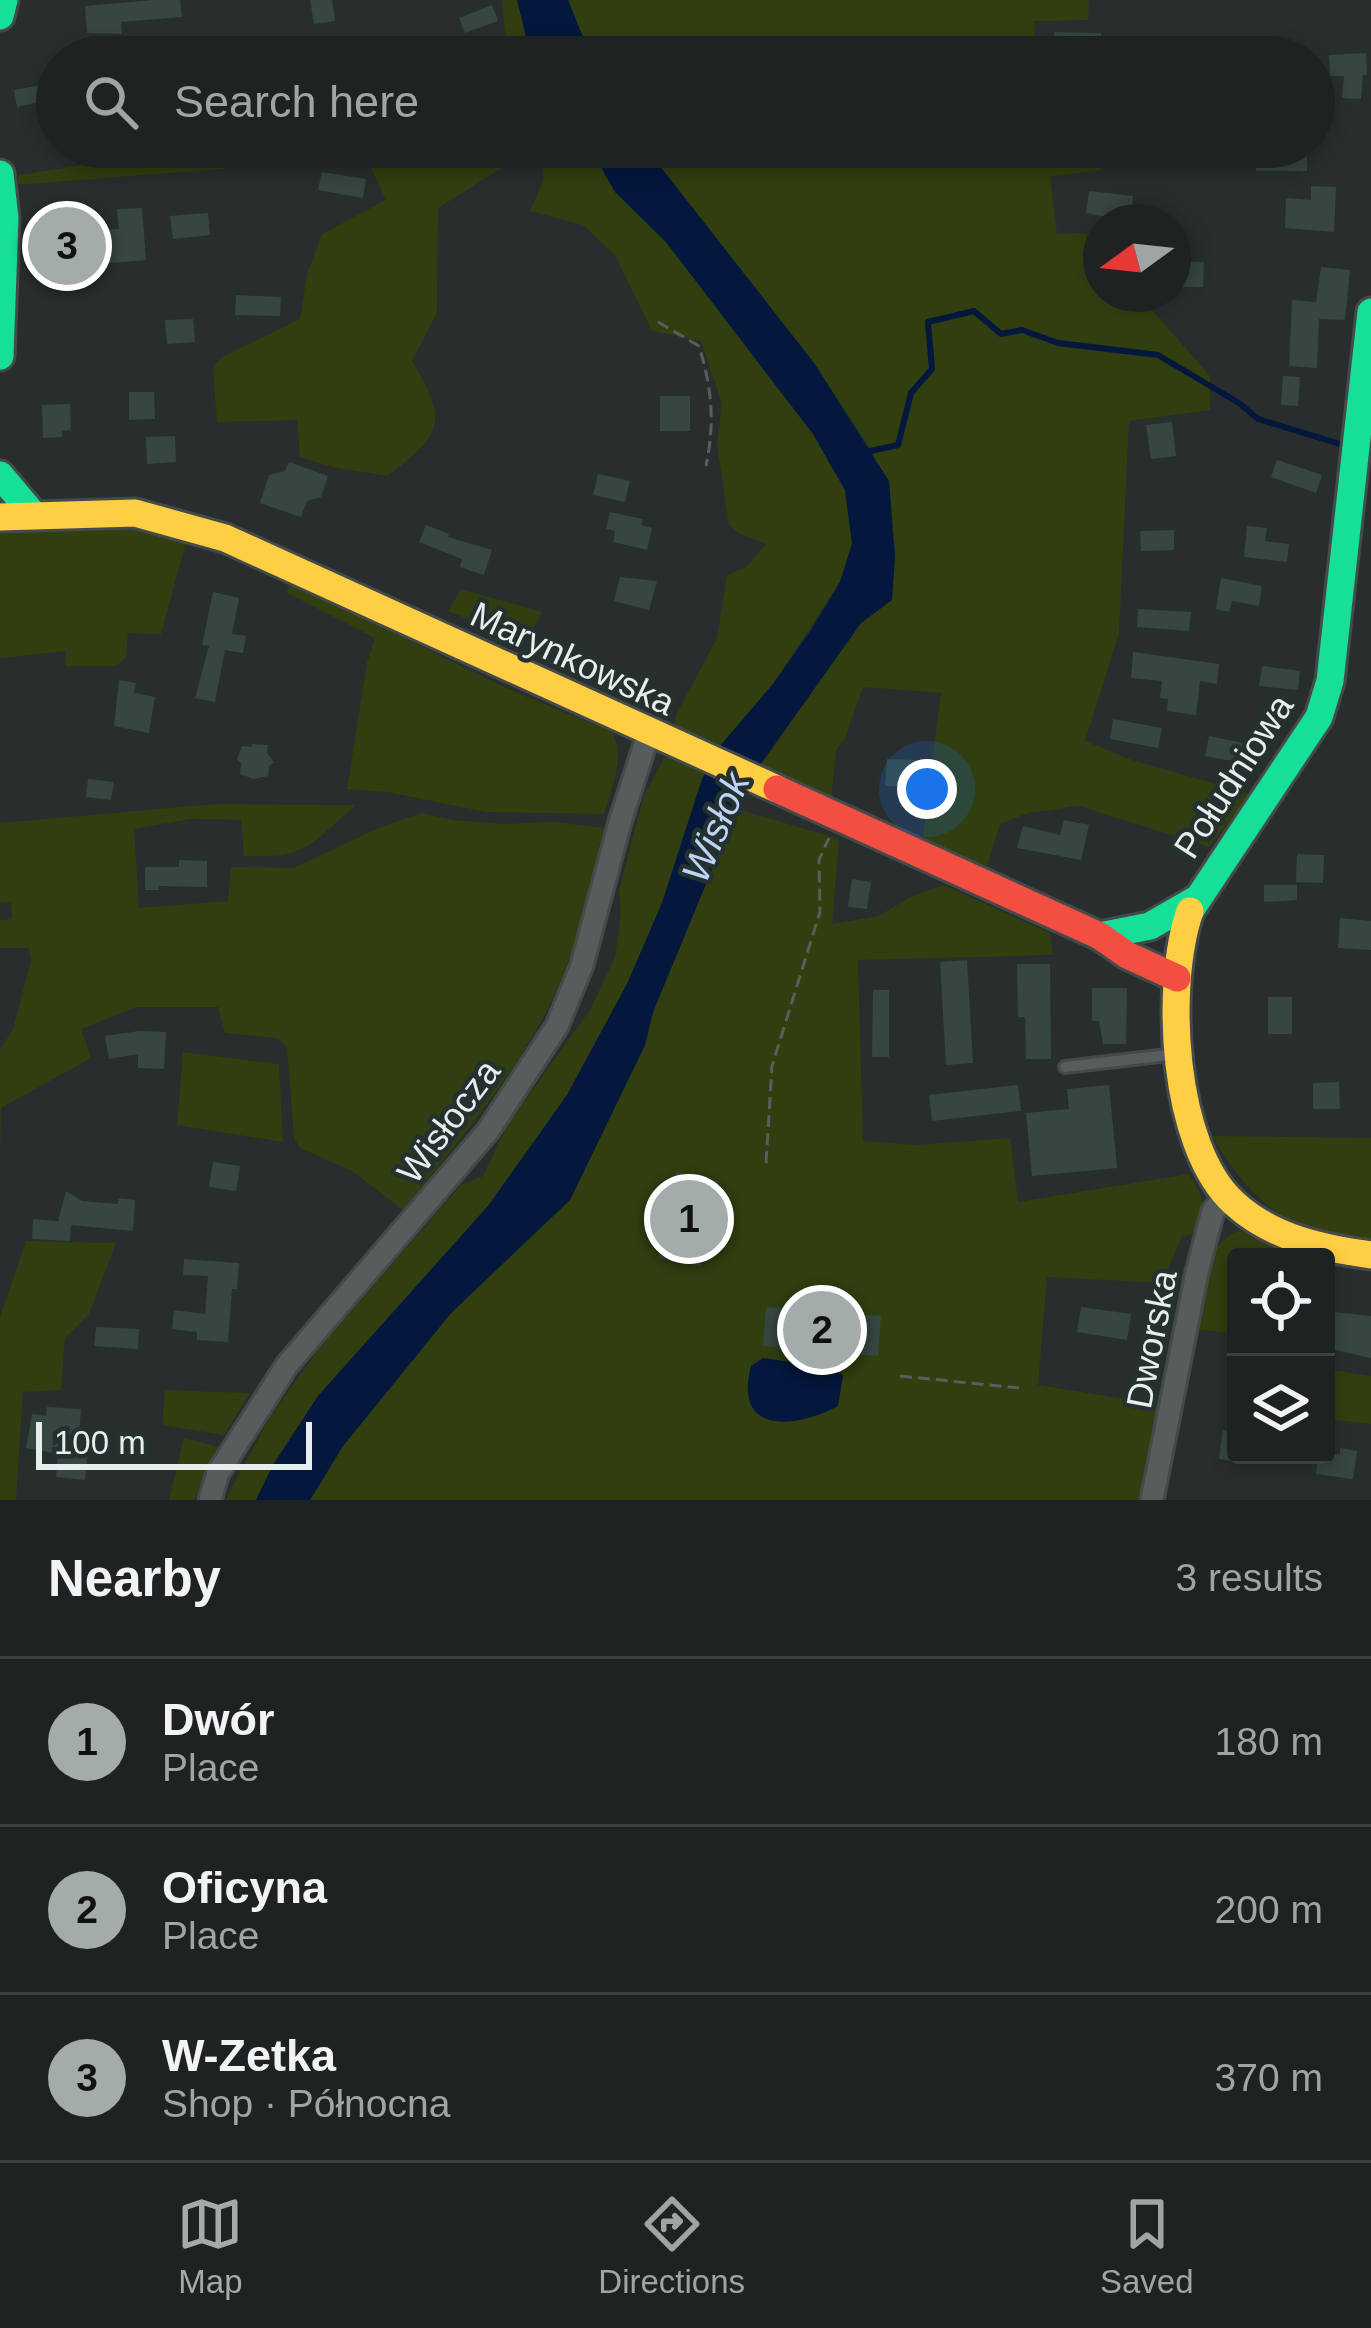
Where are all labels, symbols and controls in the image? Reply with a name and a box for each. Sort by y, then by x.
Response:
search box [36,36,1335,168]
icon: search [78,69,144,135]
text: Search here [174,76,419,127]
pin: 3 [28,201,106,291]
north arrow [1083,204,1191,312]
street label: Marynkowska [464,593,682,724]
street label: Południowa [1166,686,1302,865]
your location [897,759,957,819]
water label: Wisłok [673,764,759,888]
street label: Wisłocza [389,1051,509,1191]
pin: 1 [650,1174,728,1264]
map controls [1227,1248,1335,1464]
button: locate [1227,1248,1335,1356]
street label: Dworska [1118,1265,1185,1412]
pin: 2 [783,1285,861,1375]
button: layers [1227,1356,1335,1464]
scale bar [36,1416,312,1469]
text: 100 m [54,1424,146,1461]
text: Nearby [48,1550,221,1607]
text: 3 results [1176,1556,1323,1599]
text: Dwór [162,1694,275,1745]
text: 1 [76,1720,98,1763]
text: 180 m [1215,1720,1323,1763]
text: Place [162,1746,260,1789]
text: Oficyna [162,1862,327,1913]
text: 2 [76,1888,98,1931]
text: 200 m [1215,1888,1323,1931]
text: Place [162,1914,260,1957]
text: W-Zetka [162,2030,336,2081]
text: 3 [76,2056,98,2099]
text: 370 m [1215,2056,1323,2099]
text: Shop · Północna [162,2082,450,2125]
tab: Map [177,2191,243,2301]
tab: Directions [598,2191,745,2301]
tab: Saved [1100,2191,1194,2301]

